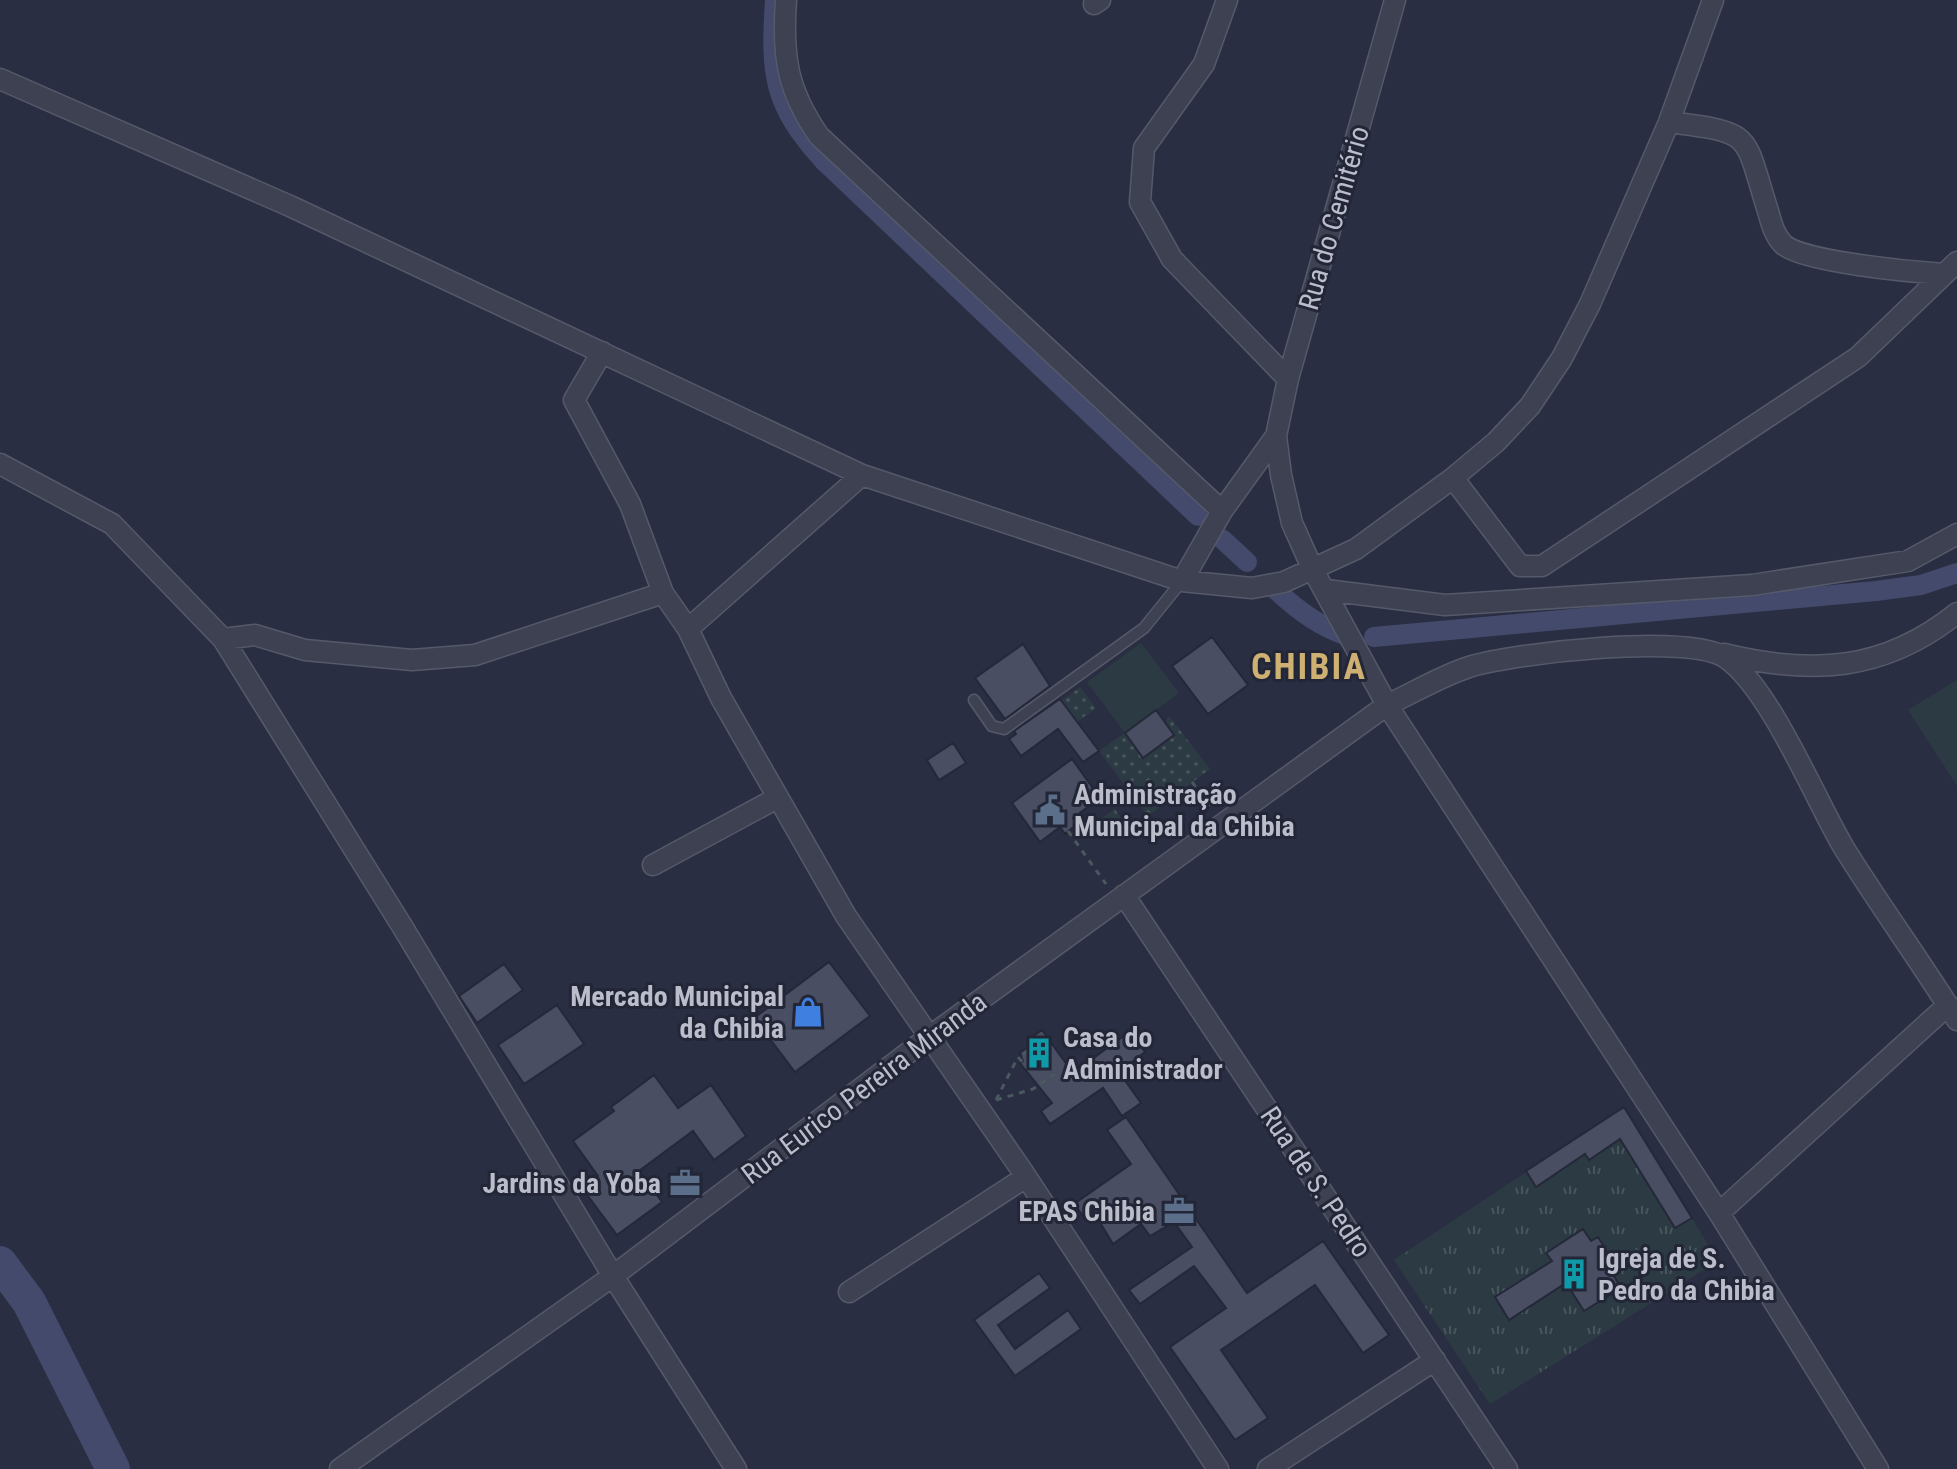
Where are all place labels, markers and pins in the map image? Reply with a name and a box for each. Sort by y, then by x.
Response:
place label: Administração Municipal da Chibia [1074,778,1295,843]
public building icon: Administração Municipal da Chibia [1033,793,1067,827]
place label: Mercado Municipal da Chibia [570,980,784,1045]
shop icon: Mercado Municipal da Chibia [791,995,825,1029]
place label: Casa do Administrador [1063,1021,1223,1086]
building icon: Casa do Administrador [1022,1036,1056,1070]
office icon: Jardins da Yoba [668,1166,702,1200]
place label: Jardins da Yoba [482,1167,661,1200]
office icon: EPAS Chibia [1162,1194,1196,1228]
place label: EPAS Chibia [1019,1195,1155,1228]
place label: Igreja de S. Pedro da Chibia [1598,1242,1775,1307]
building icon: Igreja de S. Pedro da Chibia [1557,1257,1591,1291]

